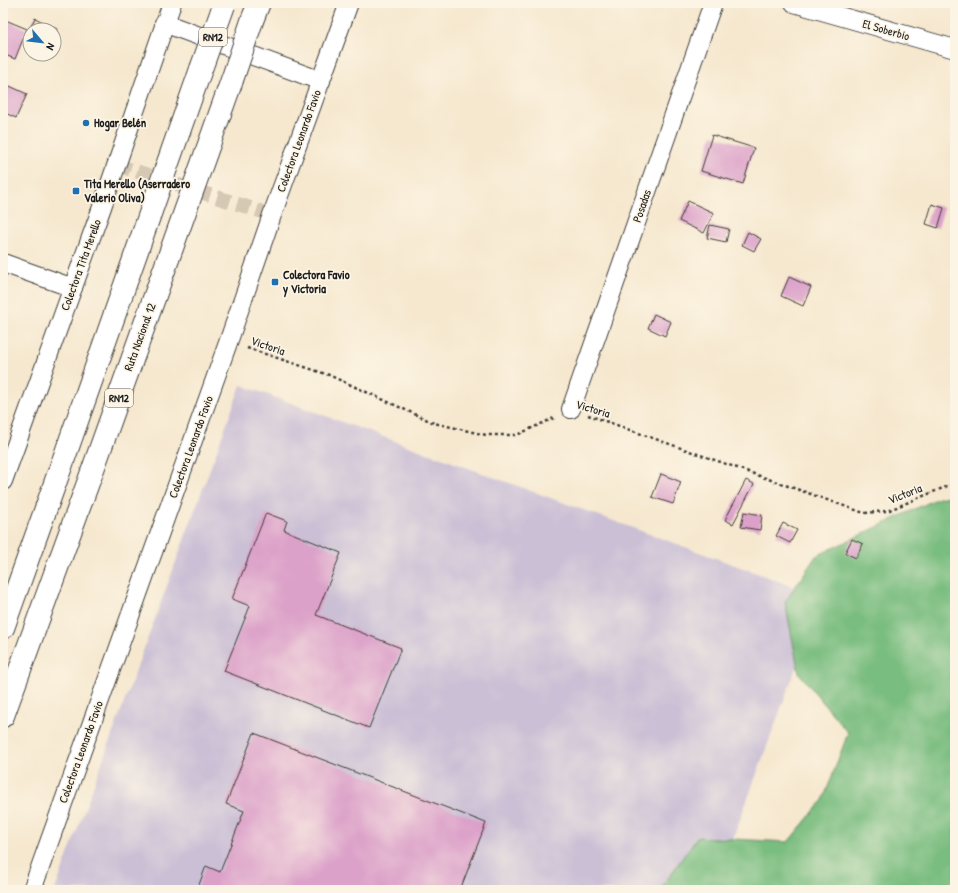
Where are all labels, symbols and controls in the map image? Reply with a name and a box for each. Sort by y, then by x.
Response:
street label: El Soberbio [861,15,912,44]
north arrow [22,22,62,62]
road number: RN12 [199,28,227,46]
text: N [43,41,58,53]
street label: Colectora Leonardo Favio [272,87,325,194]
place label: Hogar Belén [94,114,147,132]
marker: Hogar Belén [81,118,91,128]
place label: Tita Merello (Aserradero Valerio Oliva) [83,175,190,206]
marker: Tita Merello (Aserradero Valerio Oliva) [71,186,81,196]
street label: Posadas [628,187,655,225]
street label: Colectora Tita Merello [56,217,105,313]
place label: Colectora Favio y Victoria [282,266,350,298]
marker: Colectora Favio y Victoria [270,277,280,287]
street label: Ruta Nacional 12 [119,300,160,373]
street label: Victoria [249,332,288,359]
road number: RN12 [105,389,133,407]
street label: Colectora Leonardo Favio [164,393,217,500]
street label: Victoria [574,395,613,422]
street label: Victoria [885,479,925,508]
street label: Colectora Leonardo Favio [54,698,107,805]

